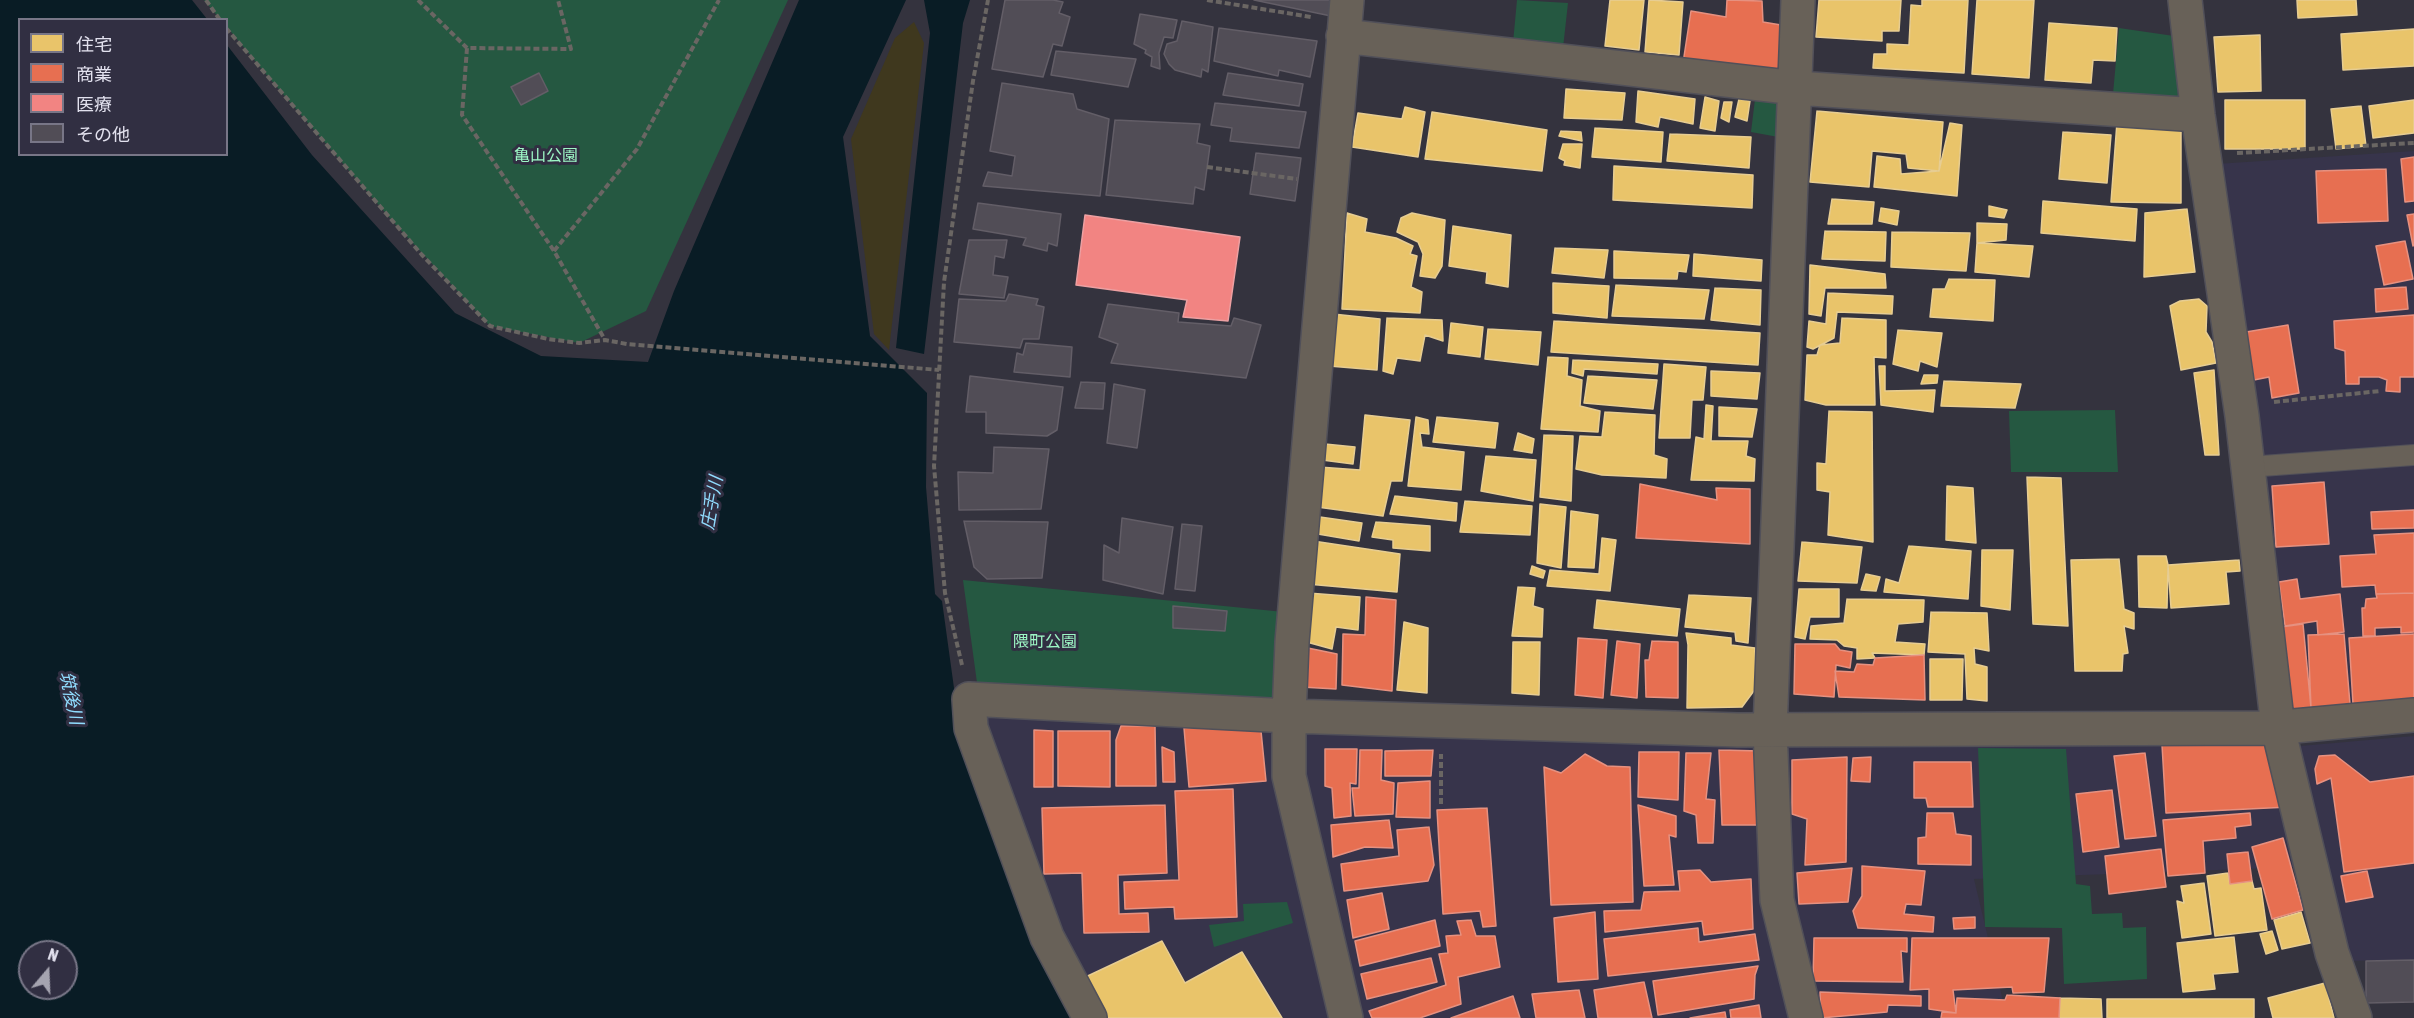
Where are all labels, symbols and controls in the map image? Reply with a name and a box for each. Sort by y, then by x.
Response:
legend [18,18,228,156]
text: 住宅 [76,34,112,55]
text: 商業 [76,64,112,85]
text: 医療 [76,94,112,115]
text: その他 [76,124,130,145]
park label: 亀山公園 [514,146,578,166]
water label: 庄手川 [697,475,727,531]
park label: 隈町公園 [1013,632,1077,652]
water label: 筑後川 [55,669,87,727]
north arrow [18,940,78,1000]
text: N [46,945,61,965]

